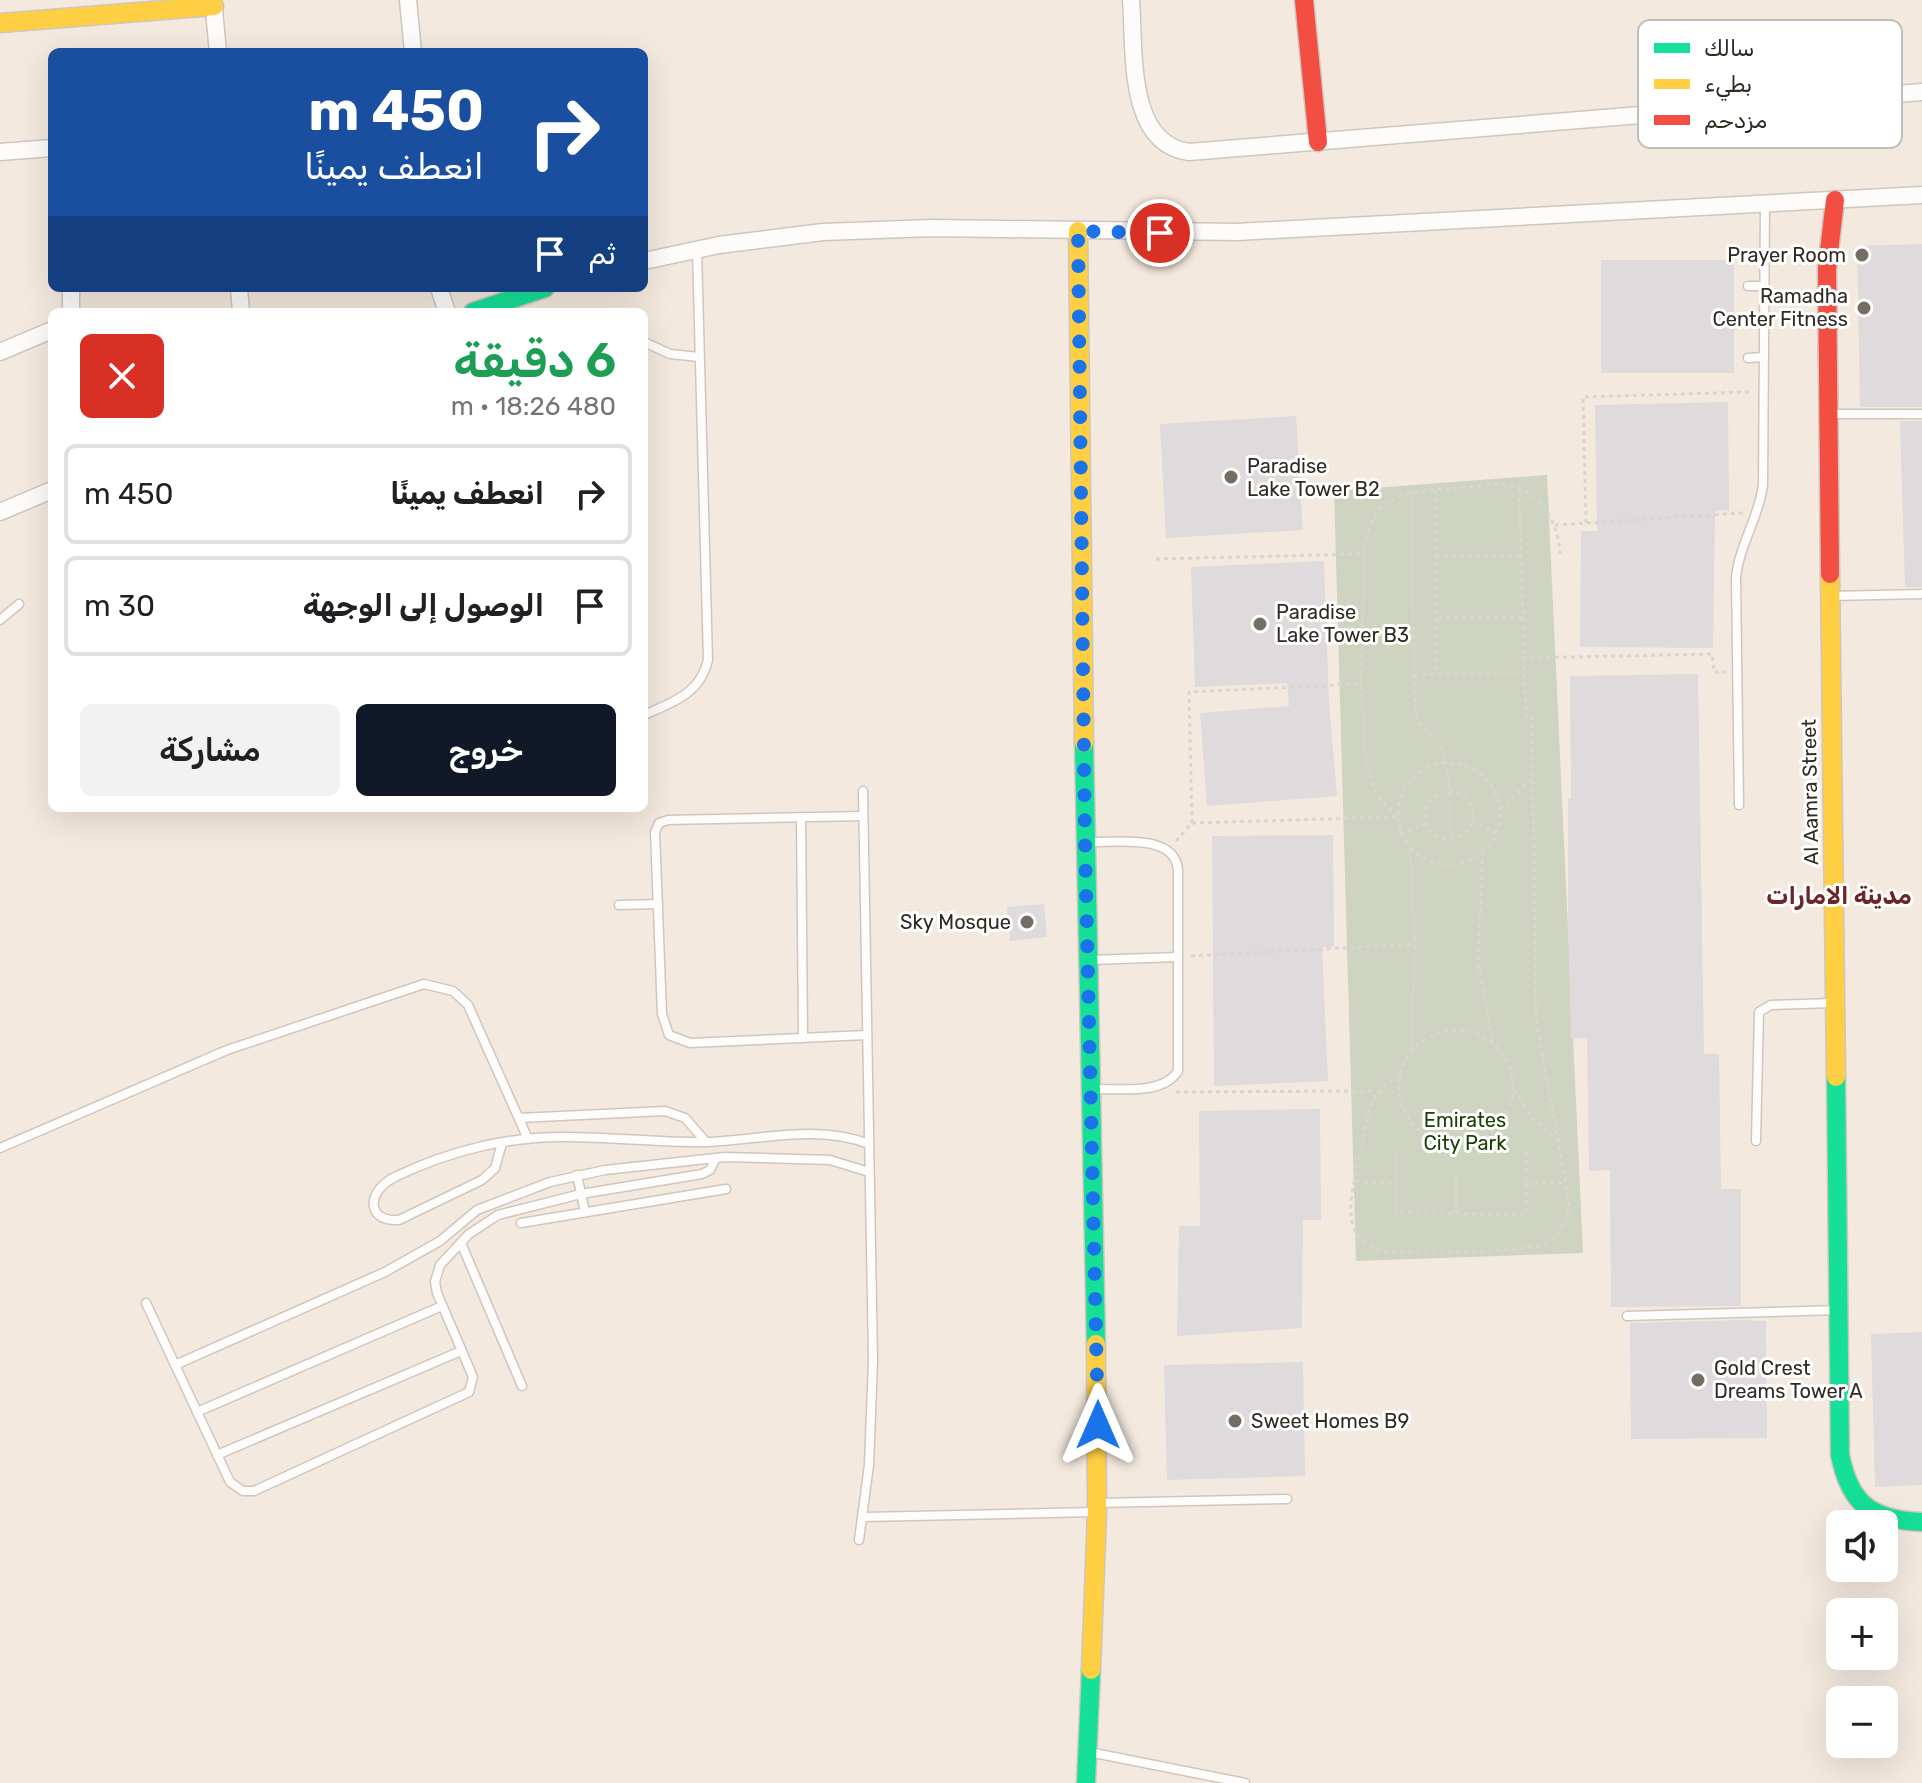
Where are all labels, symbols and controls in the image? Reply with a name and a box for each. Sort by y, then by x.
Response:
legend [1638,20,1902,148]
text: سالك [1704,35,1755,62]
text: بطيء [1704,71,1752,101]
text: 450 m [308,78,484,144]
icon: right [512,80,616,184]
text: مزدحم [1704,107,1767,135]
text: انعطف يمينًا [304,145,484,188]
pin [1126,199,1194,267]
icon: arrive [1138,211,1182,255]
icon: arrive [528,232,572,276]
text: ثم [588,236,616,272]
place label: Prayer Room [1727,243,1846,267]
marker: Prayer Room [1853,246,1871,264]
place label: Ramadha Center Fitness [1712,284,1848,331]
marker: Ramadha Center Fitness [1855,299,1873,317]
text: 6 دقيقة [453,332,616,389]
button: close [80,334,164,418]
text: 480 m · 18:26 [451,391,616,422]
place label: Paradise Lake Tower B2 [1247,454,1380,501]
marker: Paradise Lake Tower B2 [1222,468,1240,486]
icon: right [568,472,612,516]
text: 450 m [84,476,174,512]
text: انعطف يمينًا [390,476,544,512]
icon: arrive [568,584,612,628]
text: 30 m [84,588,155,624]
text: الوصول إلى الوجهة [303,588,544,624]
place label: Paradise Lake Tower B3 [1276,600,1409,647]
marker: Paradise Lake Tower B3 [1251,615,1269,633]
button: مشاركة [80,704,340,796]
button: خروج [356,704,616,796]
street label: Al Aamra Street [1797,719,1823,865]
district label: مدينة الامارات [1766,882,1912,910]
place label: Sky Mosque [900,910,1011,934]
marker: Sky Mosque [1018,913,1036,931]
park label: Emirates City Park [1424,1108,1507,1155]
place label: Gold Crest Dreams Tower A [1714,1356,1863,1403]
marker: Gold Crest Dreams Tower A [1689,1371,1707,1389]
position arrow [1056,1383,1140,1467]
place label: Sweet Homes B9 [1251,1409,1409,1433]
marker: Sweet Homes B9 [1226,1412,1244,1430]
map controls [1826,1510,1898,1758]
button: sound [1826,1510,1898,1582]
button: + [1826,1598,1898,1670]
button: − [1826,1686,1898,1758]

